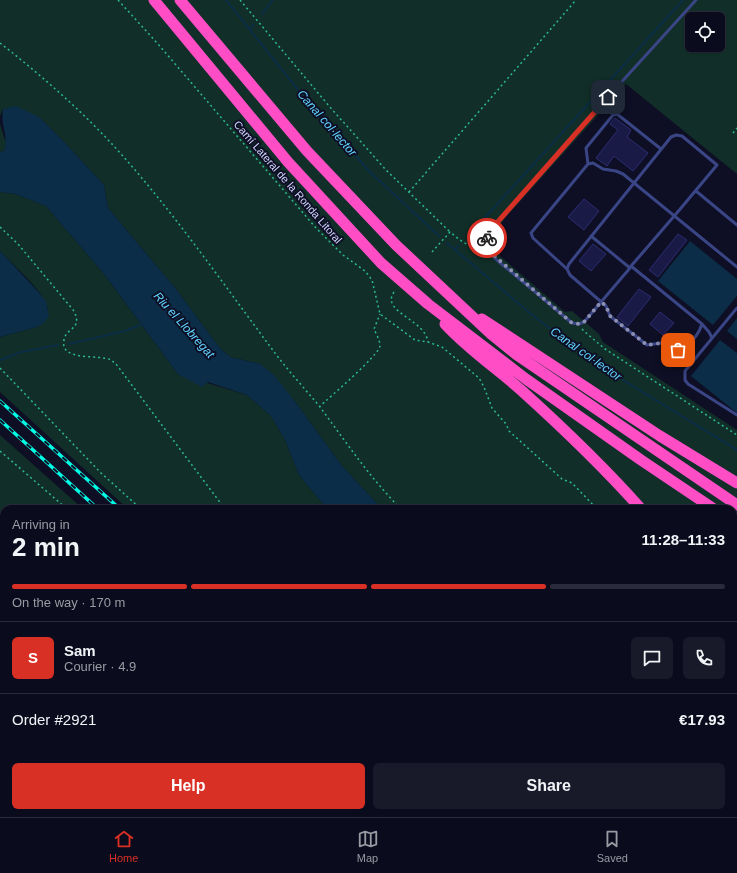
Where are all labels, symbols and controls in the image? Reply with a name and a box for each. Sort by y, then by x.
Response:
map controls [685,12,725,52]
button: locate [685,12,725,52]
pin [591,80,625,114]
icon: home [597,86,619,108]
water label: Canal col·lector [294,87,360,160]
street label: Camí Lateral de la Ronda Litoral [232,118,344,246]
courier [467,218,507,258]
icon: bike [476,227,498,249]
water label: Riu el Llobregat [151,289,218,361]
water label: Canal col·lector [548,324,625,384]
pin [661,333,695,367]
icon: bag [667,339,689,361]
text: Arriving in [12,517,70,532]
text: 11:28–11:33 [642,531,725,548]
text: 2 min [12,532,80,562]
text: On the way · 170 m [12,595,125,610]
button: chat [631,637,673,679]
button: phone [683,637,725,679]
text: Sam [64,642,96,659]
text: S [28,649,38,666]
text: Courier · 4.9 [64,659,136,674]
text: Order #2921 [12,711,96,728]
text: €17.93 [679,711,725,728]
button: Help [12,763,365,809]
button: Share [373,763,725,809]
tab: Home [109,828,138,864]
tab: Map [357,828,379,864]
tab: Saved [597,828,628,864]

